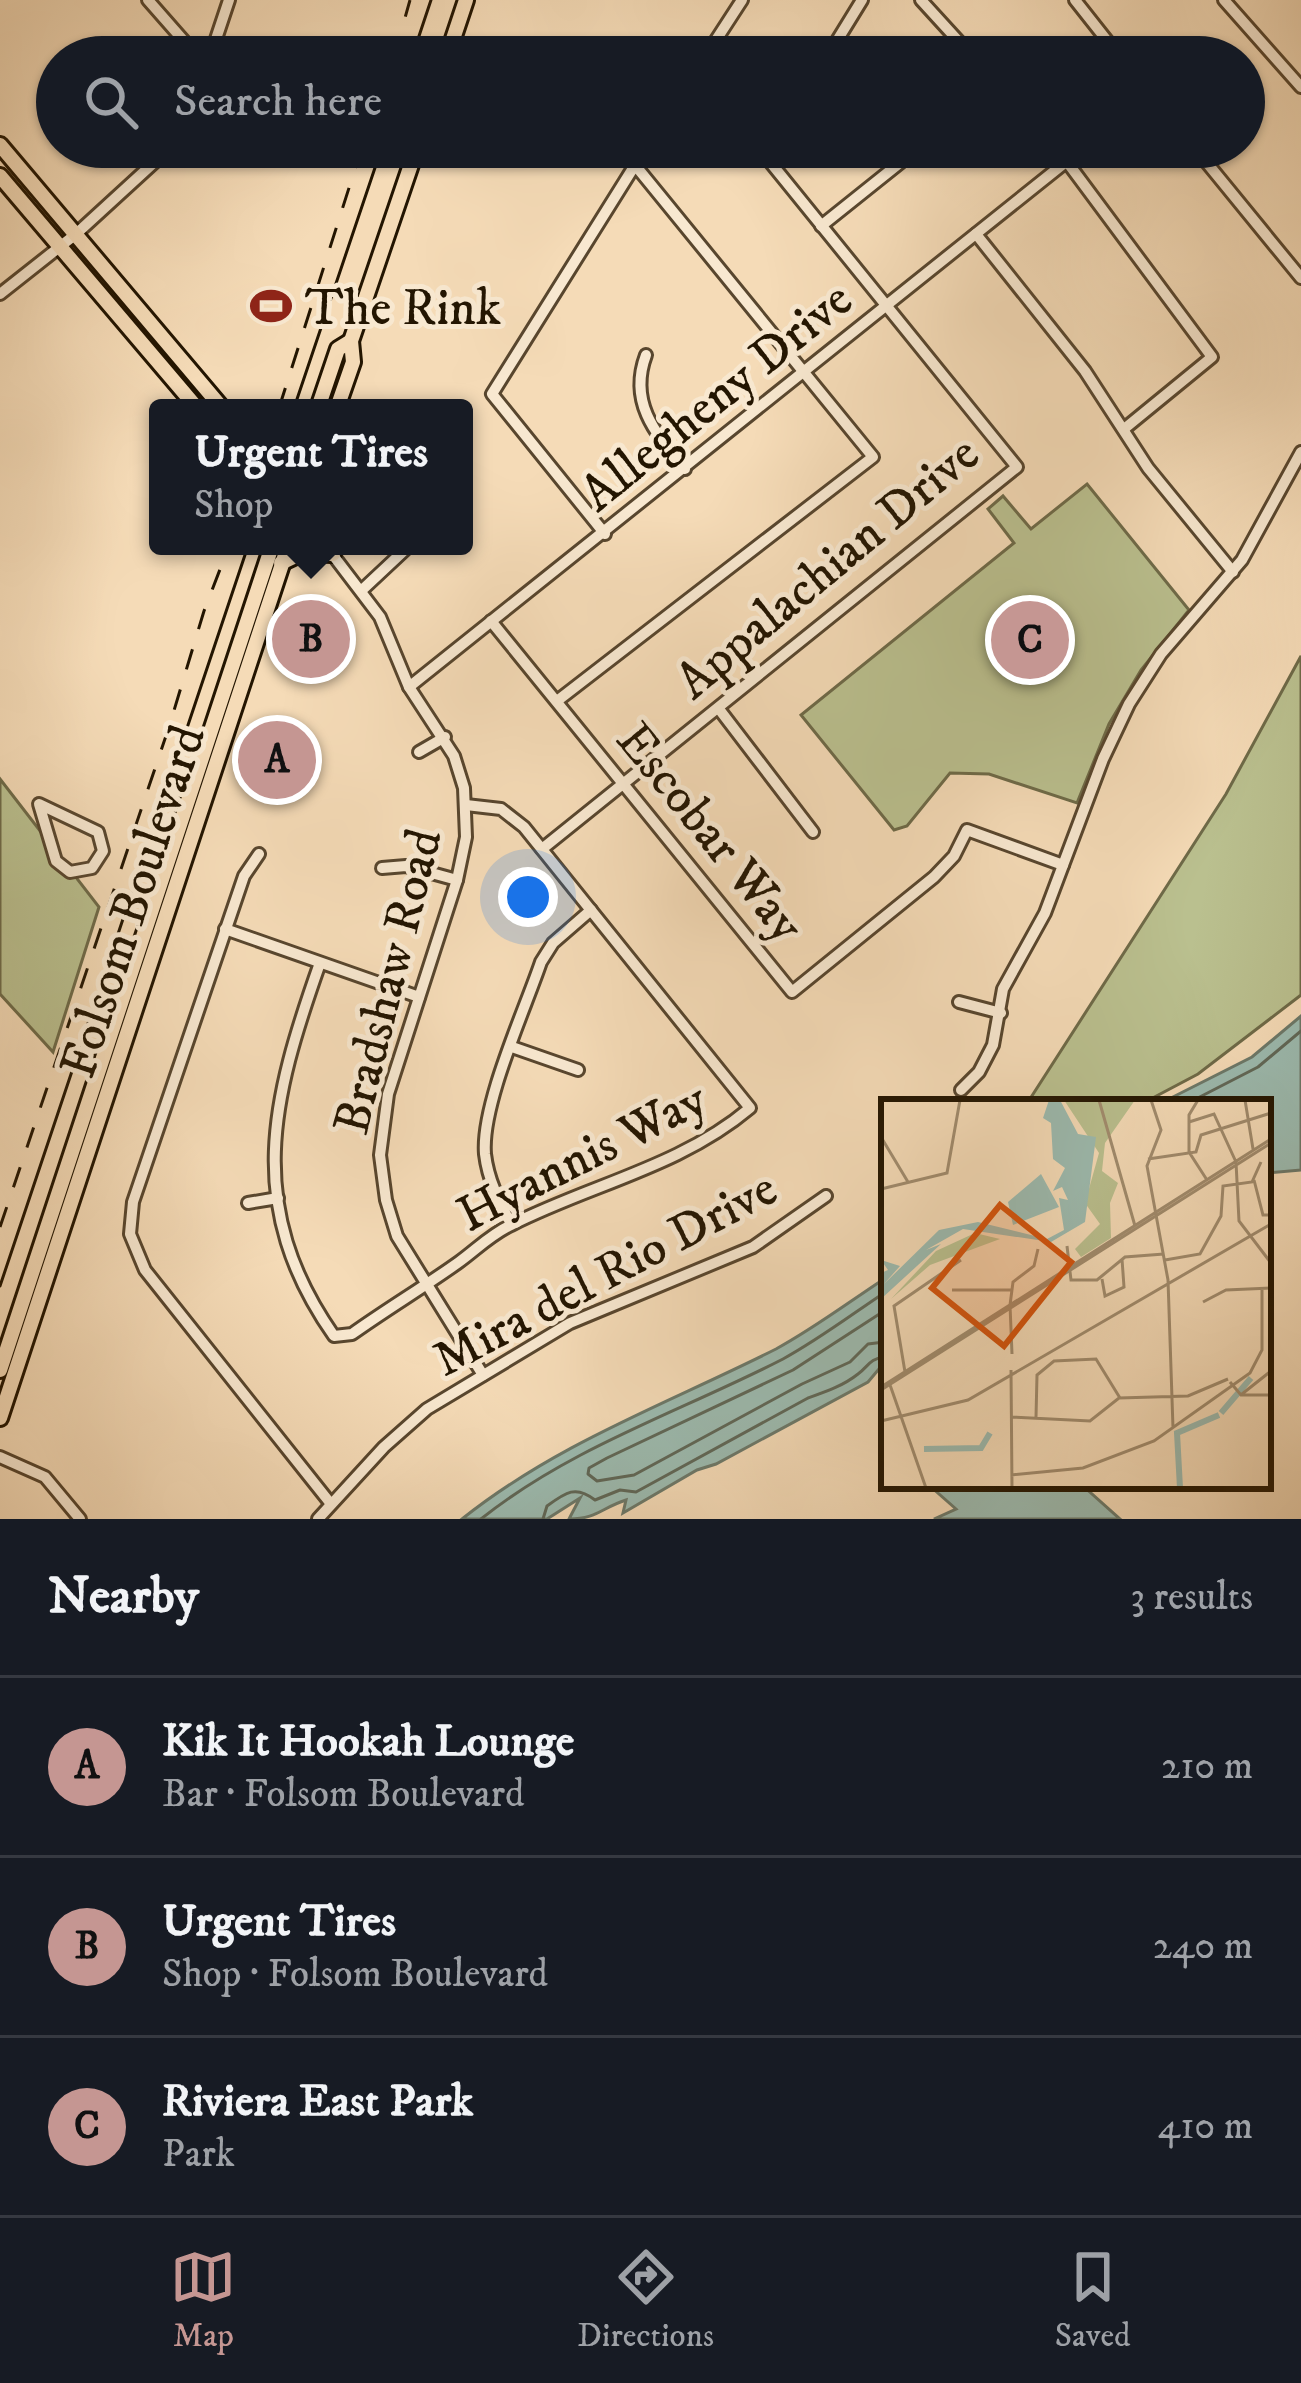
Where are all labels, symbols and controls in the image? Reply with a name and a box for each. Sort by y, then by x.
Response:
search box [36,36,1265,168]
icon: search [78,69,144,135]
text: Search here [174,74,382,130]
street label: Allegheny Drive [568,268,866,527]
place label: The Rink [305,277,501,341]
sports icon: The Rink [248,283,294,329]
popup [149,399,473,555]
street label: Appalachian Drive [663,423,993,714]
text: Urgent Tires [194,425,428,481]
text: Shop [194,481,273,530]
pin: B [272,594,350,684]
pin: C [991,595,1069,685]
street label: Escobar Way [602,710,818,956]
pin: A [238,715,316,805]
street label: Folsom Boulevard [47,717,221,1086]
street label: Bradshaw Road [320,822,458,1141]
your location [498,867,558,927]
street label: Hyannis Way [447,1067,718,1248]
inset map [881,1099,1271,1489]
street label: Mira del Rio Drive [422,1157,788,1392]
text: Nearby [48,1565,199,1629]
text: 3 results [1130,1573,1253,1622]
text: Kik It Hookah Lounge [162,1714,575,1770]
text: A [75,1742,99,1791]
text: 210 m [1161,1742,1253,1791]
text: Bar · Folsom Boulevard [162,1770,524,1819]
text: Urgent Tires [162,1894,396,1950]
text: B [75,1922,99,1971]
text: 240 m [1153,1922,1253,1971]
text: Shop · Folsom Boulevard [162,1950,548,1999]
text: Riviera East Park [162,2074,473,2130]
text: C [74,2102,100,2151]
text: 410 m [1158,2102,1253,2151]
text: Park [162,2130,235,2179]
tab: Map [170,2244,236,2357]
tab: Directions [577,2244,714,2357]
tab: Saved [1055,2244,1131,2357]

